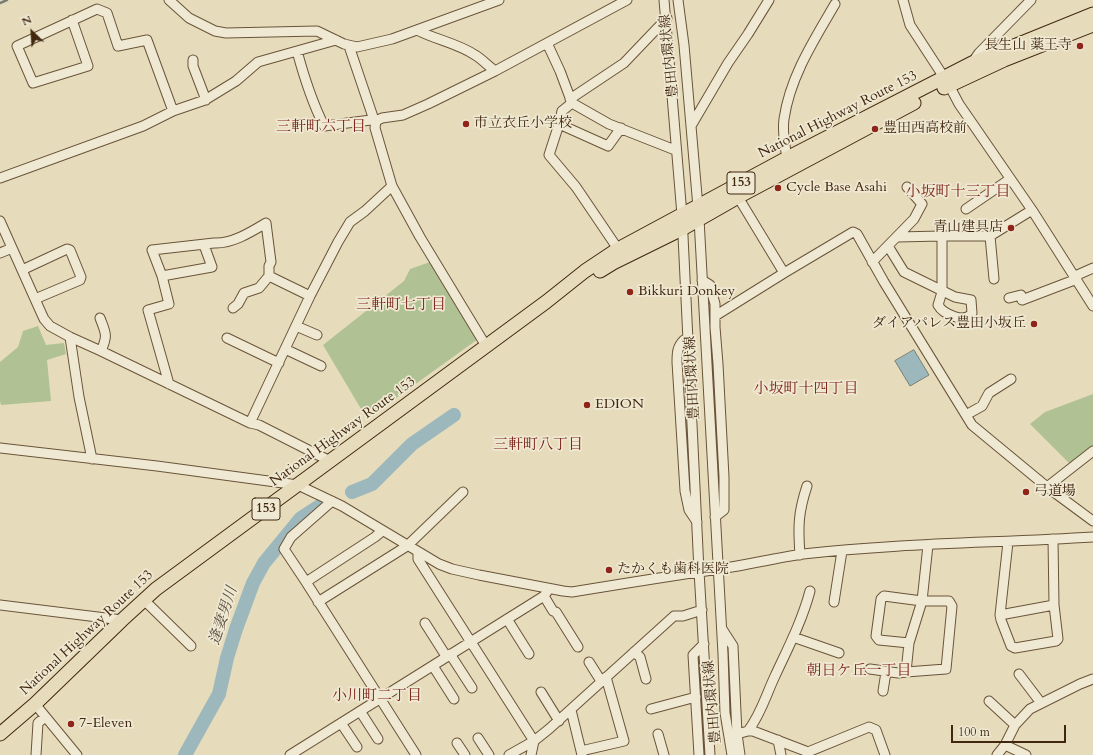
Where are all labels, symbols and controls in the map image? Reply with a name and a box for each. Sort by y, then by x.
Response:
north arrow [12,12,52,52]
text: N [19,12,34,29]
street label: 豊田内環状線 [657,13,683,99]
place label: 長生山 薬王寺 [984,38,1072,54]
marker: 長生山 薬王寺 [1075,41,1085,51]
street label: National Highway Route 153 [756,68,920,162]
place label: 市立衣丘小学校 [474,116,572,132]
district label: 三軒町六丁目 [276,119,366,137]
marker: 市立衣丘小学校 [461,119,471,129]
place label: 豊田西高校前 [883,121,967,137]
marker: 豊田西高校前 [870,124,880,134]
road number: 153 [727,172,755,194]
place label: Cycle Base Asahi [786,180,887,196]
marker: Cycle Base Asahi [773,183,783,193]
district label: 小坂町十三丁目 [906,184,1010,202]
place label: 青山建具店 [933,220,1003,236]
marker: 青山建具店 [1006,223,1016,233]
place label: Bikkuri Donkey [638,284,735,300]
marker: Bikkuri Donkey [625,287,635,297]
district label: 三軒町七丁目 [356,297,446,315]
place label: ダイアパレス豊田小坂丘 [872,316,1026,332]
marker: ダイアパレス豊田小坂丘 [1029,319,1039,329]
street label: 豊田内環状線 [682,336,704,420]
street label: National Highway Route 153 [267,374,419,490]
district label: 小坂町十四丁目 [754,381,858,399]
place label: EDION [595,397,644,413]
marker: EDION [582,400,592,410]
district label: 三軒町八丁目 [493,437,583,455]
place label: 弓道場 [1034,484,1076,500]
marker: 弓道場 [1021,487,1031,497]
road number: 153 [252,498,280,520]
place label: たかくも歯科医院 [617,562,729,578]
marker: たかくも歯科医院 [604,565,614,575]
street label: National Highway Route 153 [17,567,157,699]
water label: 逢妻男川 [206,585,242,647]
street label: 豊田内環状線 [701,659,725,745]
district label: 朝日ケ丘一丁目 [807,663,911,681]
district label: 小川町二丁目 [332,688,422,706]
place label: 7-Eleven [79,716,132,732]
scale bar [953,717,1068,743]
marker: 7-Eleven [66,719,76,729]
text: 100 m [958,724,990,740]

